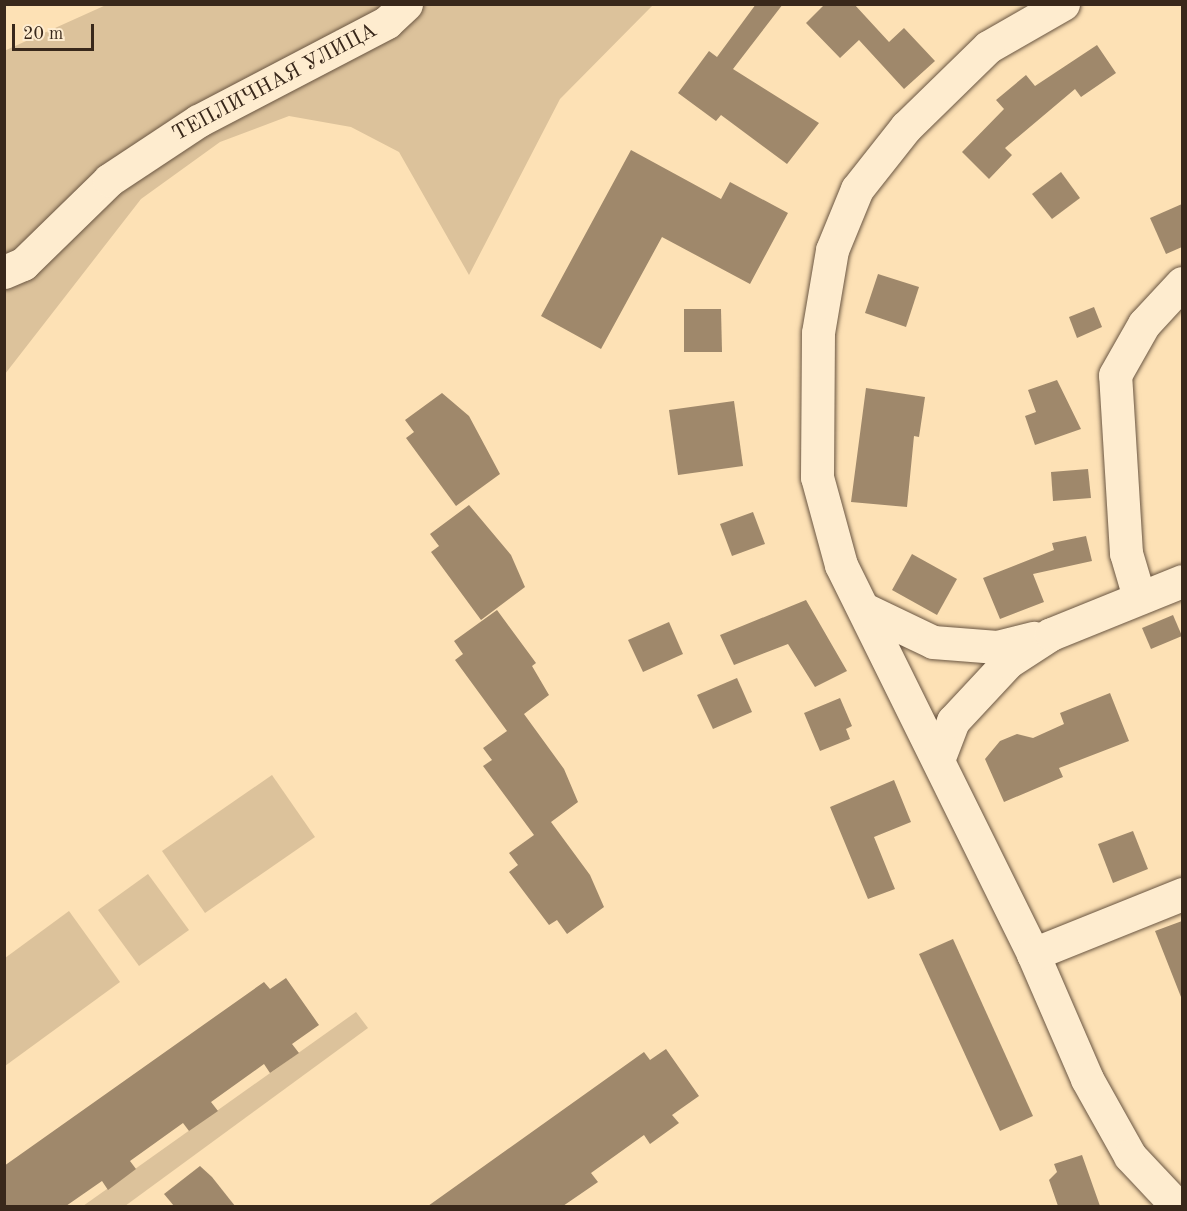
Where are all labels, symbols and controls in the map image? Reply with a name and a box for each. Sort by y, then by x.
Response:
scale bar [15,12,98,50]
street label: ТЕПЛИЧНАЯ УЛИЦА [168,18,382,148]
text: 20 m [23,25,63,43]

